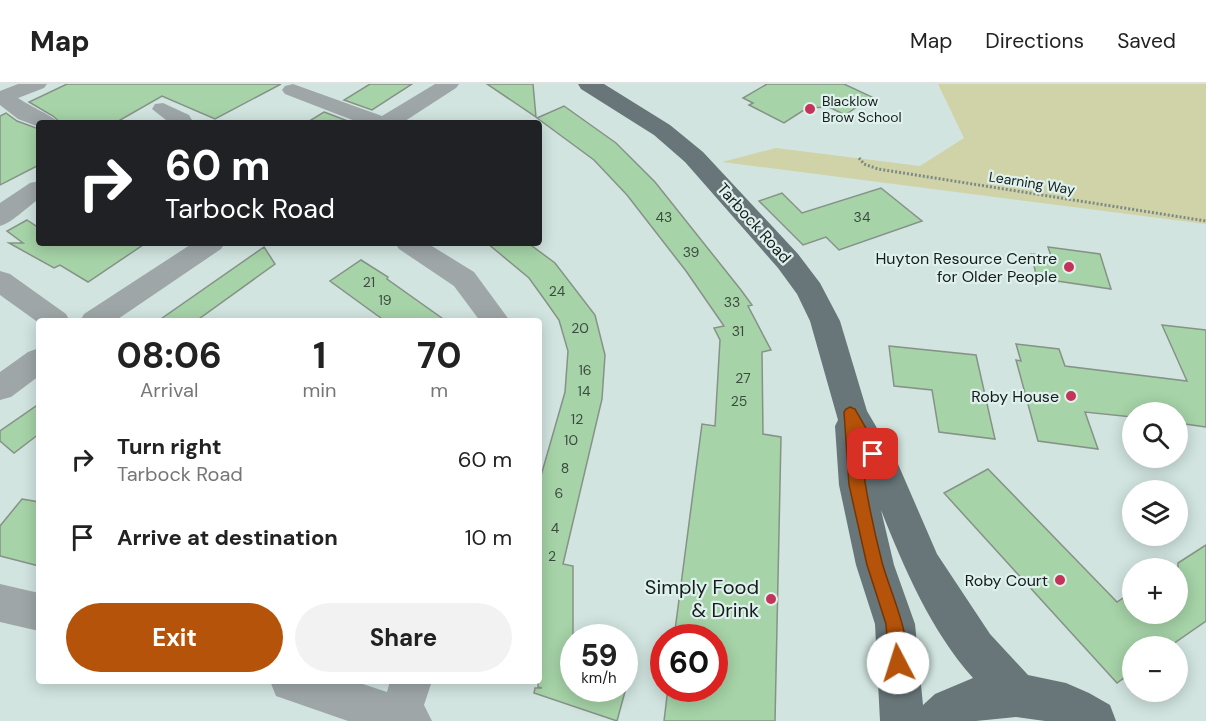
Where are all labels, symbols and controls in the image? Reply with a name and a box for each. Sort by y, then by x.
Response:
text: Map [30,23,90,60]
text: Map [910,27,952,55]
text: Directions [985,27,1084,55]
text: Saved [1117,27,1176,55]
place label: Blacklow Brow School [822,92,902,126]
marker: Blacklow Brow School [803,102,817,116]
text: 60 m [165,138,271,193]
icon: right [66,144,144,222]
street label: Learning Way [988,167,1077,199]
street label: Tarbock Road [713,179,795,267]
text: Tarbock Road [165,191,335,226]
house number: 43 [656,208,672,226]
house number: 34 [854,208,871,226]
house number: 39 [683,243,700,261]
place label: Huyton Resource Centre for Older People [875,248,1057,287]
marker: Huyton Resource Centre for Older People [1062,260,1076,274]
house number: 21 [363,273,375,291]
house number: 24 [549,282,566,300]
house number: 19 [378,291,392,309]
house number: 33 [724,293,740,311]
house number: 20 [571,319,589,337]
house number: 31 [732,322,744,340]
text: 08:06 [116,332,222,379]
text: 1 [313,332,326,379]
text: 70 [417,332,461,379]
house number: 16 [578,361,592,379]
house number: 27 [735,369,751,387]
text: Arrival [140,377,198,403]
text: min [302,377,337,403]
text: m [430,377,448,403]
house number: 14 [578,382,591,400]
place label: Roby House [971,386,1059,407]
marker: Roby House [1064,389,1078,403]
house number: 25 [731,392,747,410]
map controls [1122,402,1188,702]
button: search [1122,402,1188,468]
house number: 12 [571,410,583,428]
pin [847,428,898,479]
house number: 10 [564,431,578,449]
text: Turn right [117,432,222,461]
icon: arrive [856,437,889,470]
icon: right [66,443,99,476]
text: 60 m [458,445,512,474]
house number: 8 [561,459,569,477]
text: Tarbock Road [117,461,243,487]
button: layers [1122,480,1188,546]
house number: 6 [555,484,563,502]
house number: 4 [551,519,560,537]
icon: arrive [66,521,99,554]
text: Arrive at destination [117,523,338,552]
text: 10 m [465,523,512,552]
house number: 2 [548,547,556,565]
button: + [1122,558,1188,624]
place label: Roby Court [965,570,1048,591]
marker: Roby Court [1053,573,1067,587]
place label: Simply Food & Drink [645,574,759,623]
marker: Simply Food & Drink [764,592,778,606]
button: Exit [66,603,283,672]
button: Share [295,603,512,672]
speed limit sign: 60 [650,624,728,702]
position arrow [866,631,930,695]
text: 59 [581,636,618,675]
button: − [1122,636,1188,702]
text: km/h [581,668,617,688]

